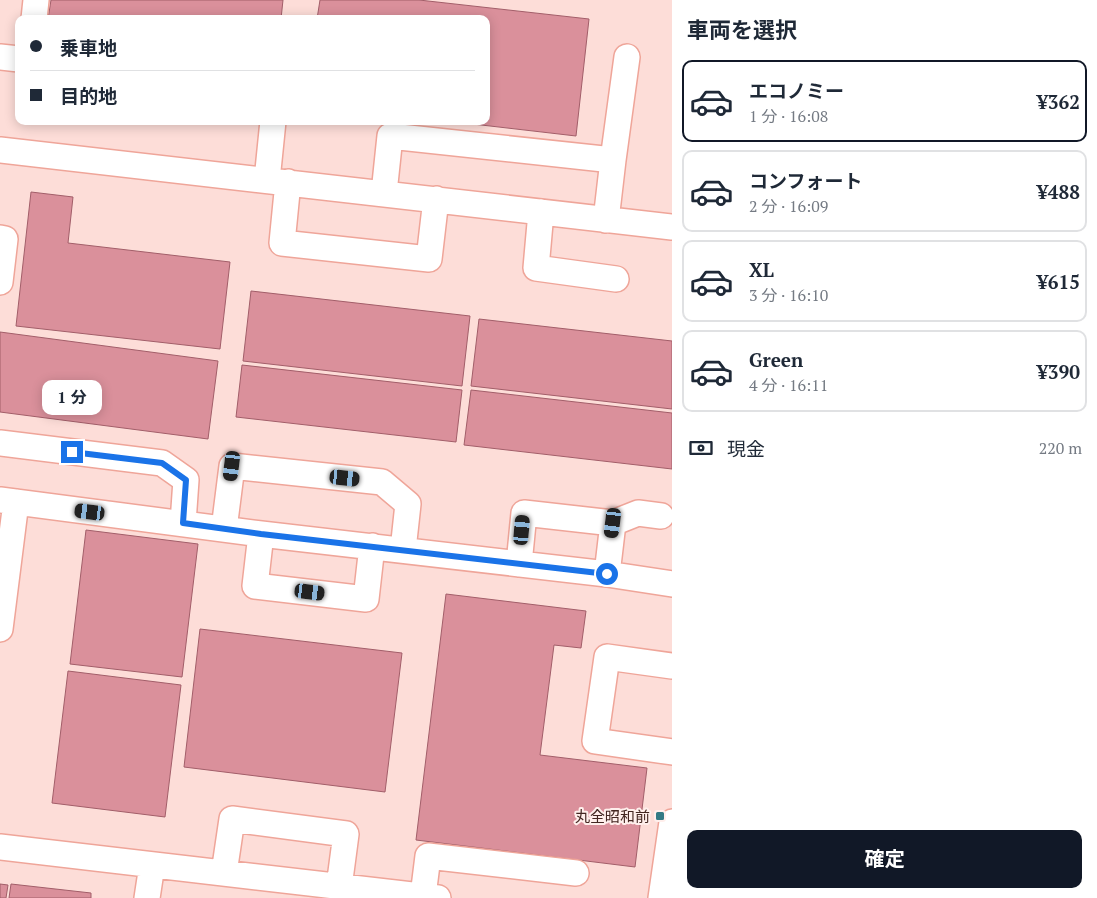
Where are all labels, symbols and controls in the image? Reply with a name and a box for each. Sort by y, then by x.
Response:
text: 車両を選択 [687,15,797,44]
text: 乗車地 [60,35,117,60]
text: エコノミー [749,78,844,103]
icon: car [689,79,734,124]
text: 目的地 [60,83,117,108]
text: ¥362 [1037,89,1080,114]
text: 1 分 · 16:08 [749,105,828,127]
text: コンフォート [749,168,862,193]
icon: car [689,169,734,214]
text: ¥488 [1037,179,1080,204]
text: 2 分 · 16:09 [749,195,828,217]
text: XL [749,257,774,282]
icon: car [689,259,734,304]
text: ¥615 [1037,269,1080,294]
text: 3 分 · 16:10 [749,284,828,306]
text: Green [749,347,803,372]
icon: car [689,349,734,394]
text: ¥390 [1037,359,1080,384]
text: 4 分 · 16:11 [749,374,828,396]
callout: 1 分 [42,380,102,414]
text: 1 分 [57,386,87,408]
icon: cash [687,434,715,462]
text: 現金 [727,436,765,461]
text: 220 m [1039,437,1082,459]
route end [61,441,83,463]
car [222,450,241,482]
car [329,469,360,487]
car [74,503,105,521]
car [603,507,622,539]
car [513,514,530,546]
route start [596,563,618,585]
car [294,583,325,601]
place label: 丸全昭和前 [575,806,650,826]
marker: 丸全昭和前 [654,810,666,822]
button: 確定 [687,830,1082,888]

